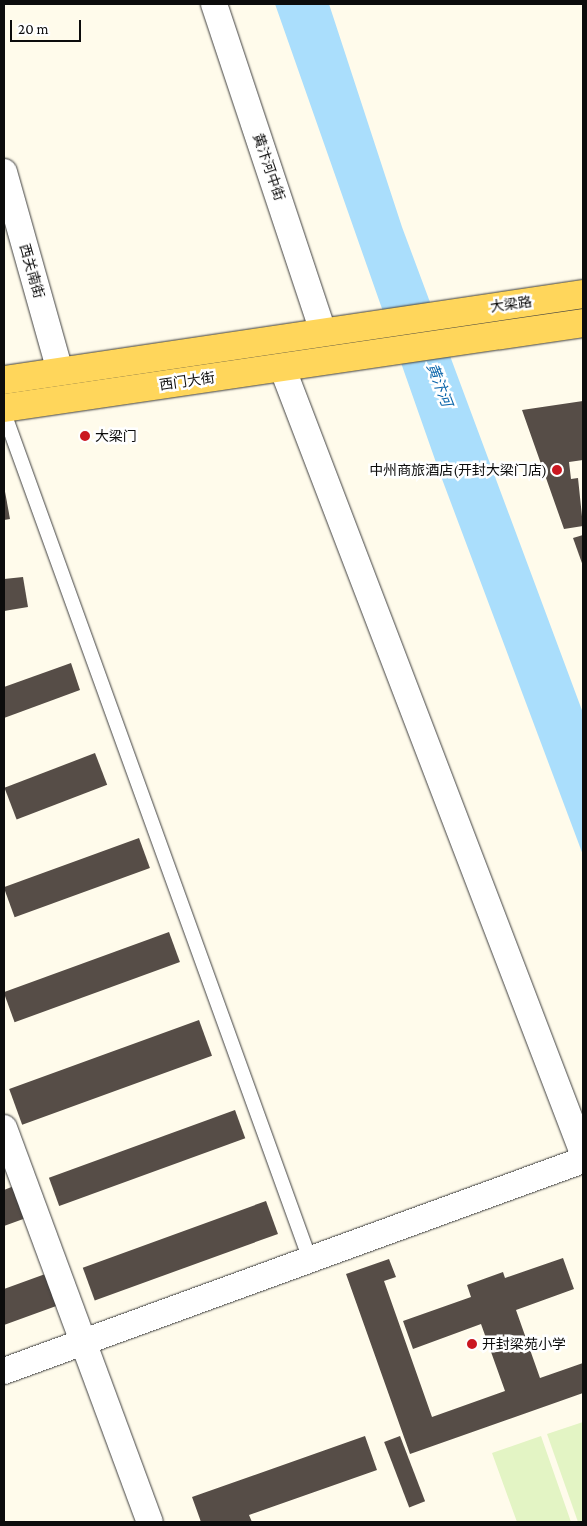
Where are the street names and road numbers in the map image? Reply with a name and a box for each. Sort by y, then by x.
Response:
street label: 黄汴河中街 [250,131,288,203]
street label: 西关南街 [16,242,48,300]
street label: 大梁路 [489,293,533,315]
street label: 西门大街 [158,369,216,393]

